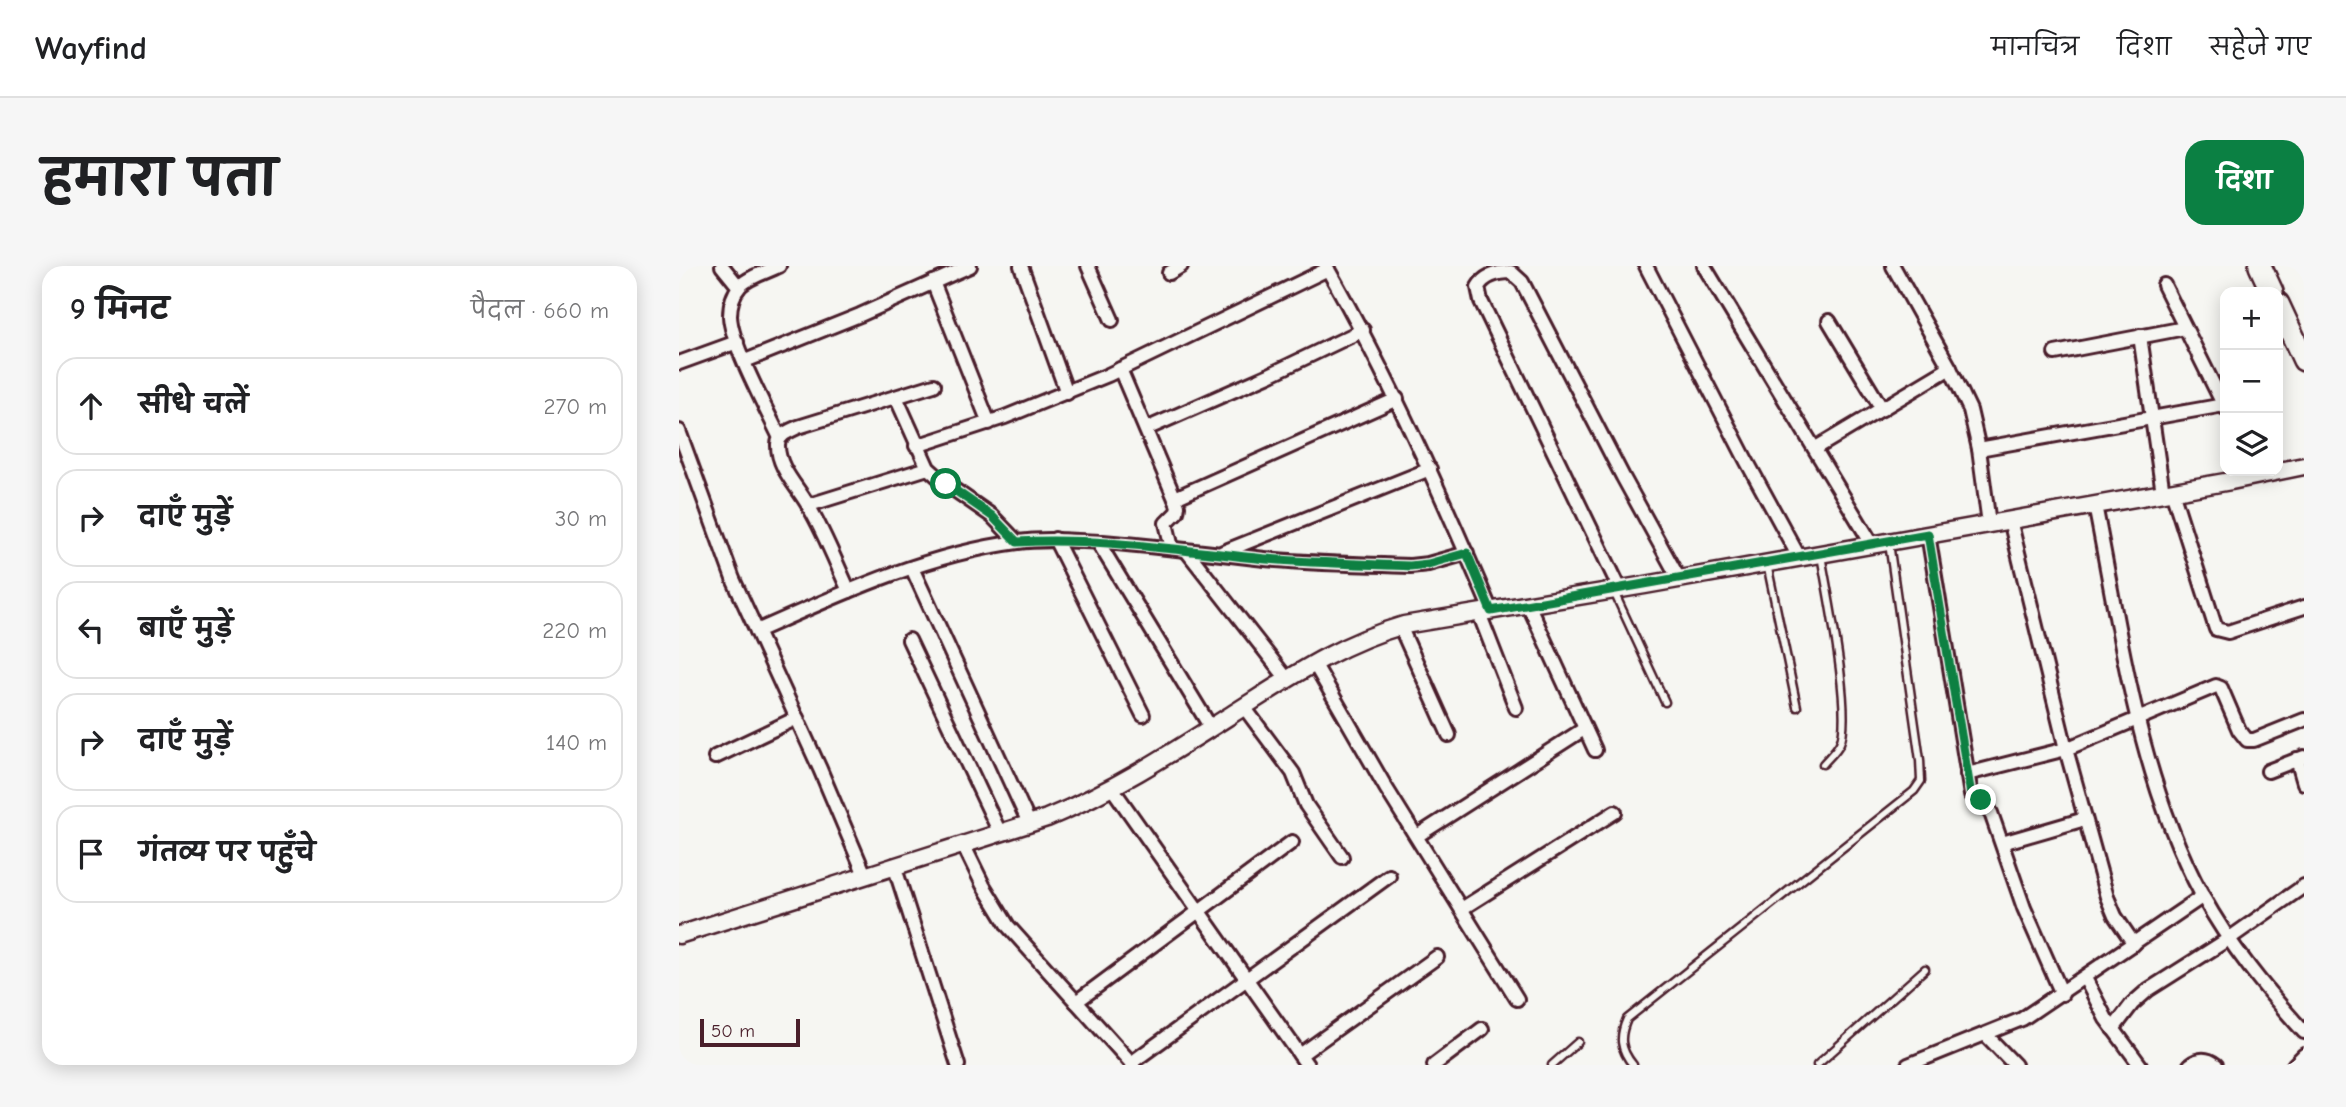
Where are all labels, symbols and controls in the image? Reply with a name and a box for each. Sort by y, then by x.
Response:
text: Wayfind [35,29,147,67]
text: मानचित्र [1991,33,2079,61]
text: दिशा [2117,33,2171,61]
text: सहेजे गए [2209,33,2311,61]
button: दिशा [2185,140,2304,225]
text: हमारा पता [42,151,277,207]
map controls [2220,287,2283,476]
button: + [2220,287,2283,350]
text: 9 मिनट [70,292,169,327]
text: पैदल · 660 m [471,297,609,324]
button: − [2220,350,2283,413]
icon: ahead [72,387,110,425]
text: सीधे चलें [139,390,248,420]
text: 270 m [543,393,607,420]
button: layers [2220,413,2283,476]
route start [930,468,961,499]
icon: right [72,499,110,537]
text: दाएँ मुड़ें [139,502,232,532]
text: 30 m [555,505,607,532]
icon: left [72,611,110,649]
text: बाएँ मुड़ें [139,614,233,644]
text: 220 m [542,617,607,644]
icon: right [72,723,110,761]
text: दाएँ मुड़ें [139,726,232,756]
text: 140 m [546,729,607,756]
route end [1965,784,1996,815]
icon: arrive [72,835,110,873]
text: गंतव्य पर पहुँचे [139,838,316,868]
scale bar [700,1016,800,1048]
text: 50 m [711,1020,755,1042]

